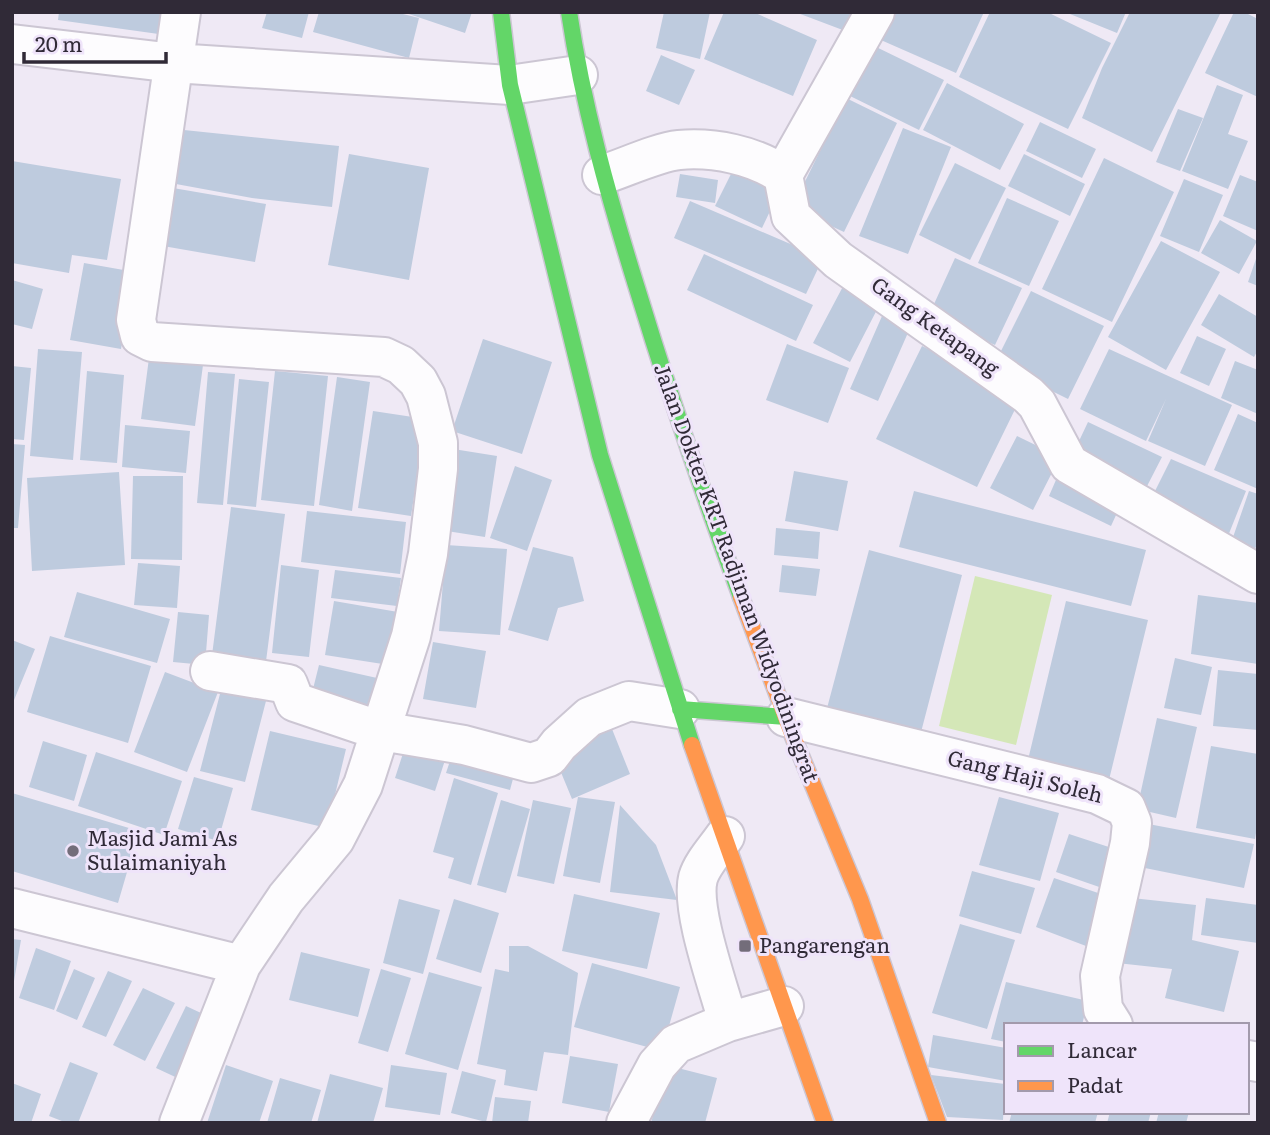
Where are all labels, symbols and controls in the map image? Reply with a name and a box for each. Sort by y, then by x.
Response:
scale bar [24,21,166,65]
text: 20 m [35,27,82,58]
street label: Gang Ketapang [866,268,1007,382]
street label: Jalan Dokter KRT Radjiman Widyodiningrat [648,358,829,786]
street label: Gang Haji Soleh [945,740,1107,809]
place label: Masjid Jami As Sulaimaniyah [87,821,237,876]
marker: Masjid Jami As Sulaimaniyah [65,843,81,859]
place label: Pangarengan [759,928,890,959]
marker: Pangarengan [737,938,753,954]
legend [1004,1023,1249,1114]
text: Lancar [1067,1033,1137,1064]
text: Padat [1067,1068,1123,1099]

